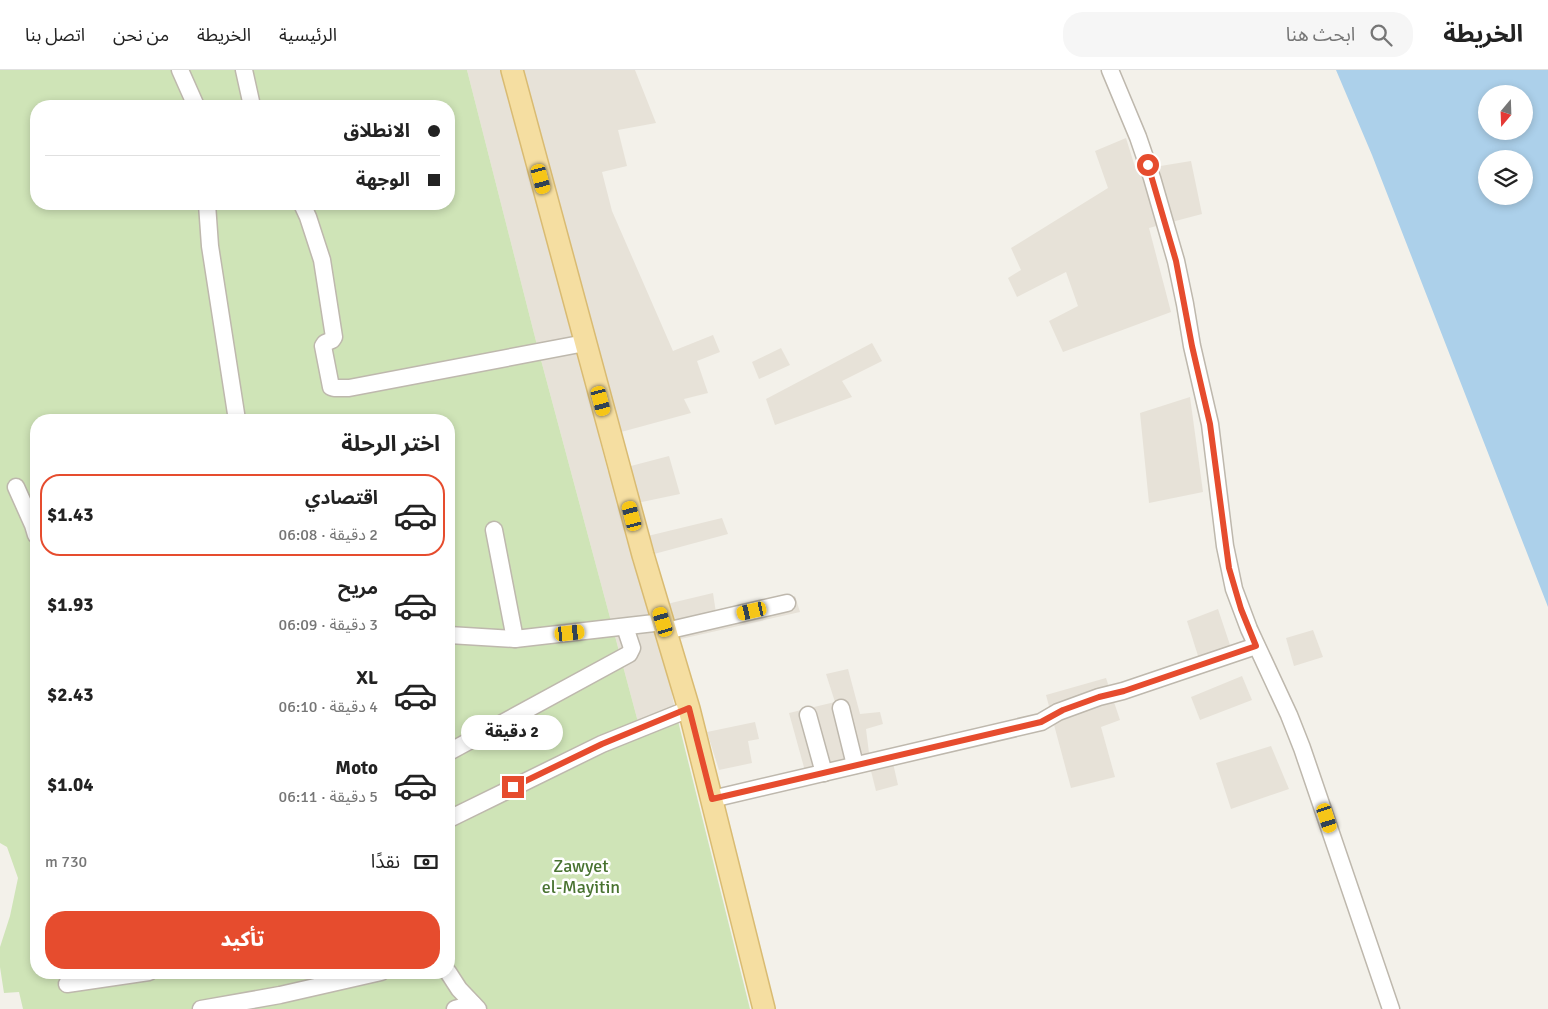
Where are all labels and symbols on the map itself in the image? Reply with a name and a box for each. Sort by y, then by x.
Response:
north arrow [1478,85,1532,140]
route start [1137,154,1159,176]
car [529,163,552,195]
car [589,385,612,417]
car [620,500,643,532]
car [735,600,768,622]
car [651,605,674,639]
car [554,624,585,642]
callout: 2 دقيقة [462,714,564,750]
route end [502,776,524,798]
car [1315,801,1338,835]
park label: Zawyet el-Mayitin [542,855,620,898]

